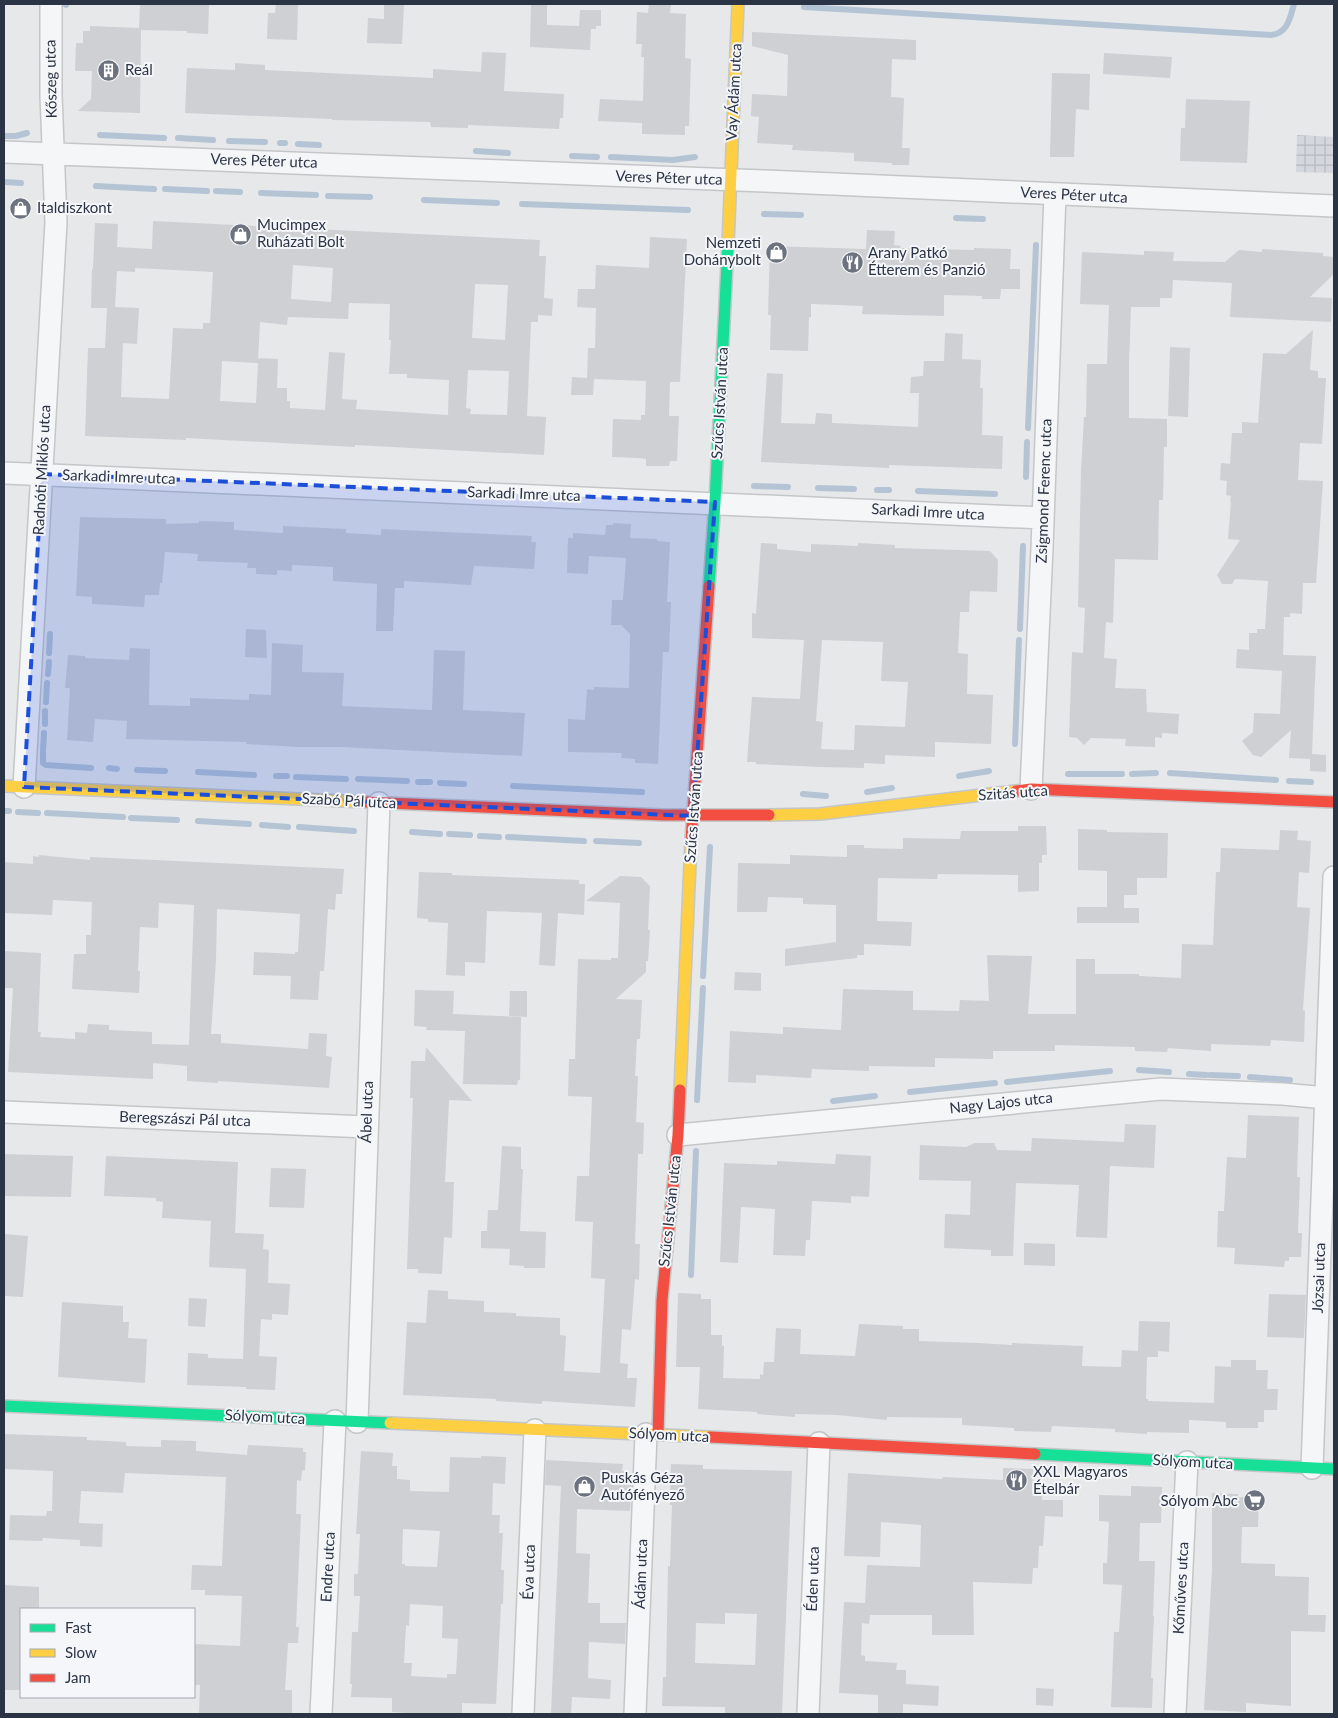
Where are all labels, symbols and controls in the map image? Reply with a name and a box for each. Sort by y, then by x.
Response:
street label: Kőszeg utca [40,39,60,119]
street label: Vay Ádám utca [721,43,745,141]
building icon: Reál [97,58,121,82]
place label: Reál [125,60,153,78]
street label: Veres Péter utca [210,149,318,171]
street label: Veres Péter utca [615,166,723,188]
street label: Veres Péter utca [1020,182,1128,206]
shop icon: Italdiszkont [9,196,33,220]
place label: Italdiszkont [37,198,113,216]
place label: Mucimpex Ruházati Bolt [257,215,345,250]
shop icon: Mucimpex Ruházati Bolt [229,222,253,246]
place label: Nemzeti Dohánybolt [684,233,762,268]
shop icon: Nemzeti Dohánybolt [765,240,789,264]
place label: Arany Patkó Étterem és Panzió [868,243,985,278]
restaurant icon: Arany Patkó Étterem és Panzió [840,250,864,274]
street label: Szűcs István utca [707,347,731,459]
street label: Radnóti Miklós utca [29,404,53,536]
street label: Zsigmond Ferenc utca [1031,418,1055,564]
street label: Sarkadi Imre utca [62,465,176,487]
street label: Sarkadi Imre utca [467,482,581,504]
street label: Sarkadi Imre utca [871,499,985,523]
street label: Szűcs István utca [680,750,706,863]
street label: Szitás utca [978,781,1048,803]
street label: Szabó Pál utca [301,789,397,811]
street label: Ábel utca [356,1081,376,1143]
street label: Nagy Lajos utca [948,1088,1053,1116]
street label: Beregszászi Pál utca [119,1107,251,1129]
street label: Szűcs István utca [654,1154,684,1267]
street label: Józsai utca [1308,1242,1328,1314]
street label: Sólyom utca [224,1405,306,1427]
street label: Sólyom utca [628,1423,710,1445]
street label: Sólyom utca [1152,1450,1234,1472]
place label: XXL Magyaros Ételbár [1033,1462,1128,1497]
place label: Puskás Géza Autófényező [601,1468,685,1503]
restaurant icon: XXL Magyaros Ételbár [1005,1469,1029,1493]
shop icon: Puskás Géza Autófényező [573,1475,597,1499]
supermarket icon: Sólyom Abc [1242,1489,1266,1513]
place label: Sólyom Abc [1160,1491,1238,1509]
street label: Endre utca [316,1531,338,1603]
street label: Ádám utca [630,1539,650,1609]
street label: Kőműves utca [1169,1541,1191,1635]
street label: Éva utca [518,1544,538,1600]
street label: Éden utca [802,1546,822,1612]
legend [20,1608,195,1698]
text: Fast [65,1618,92,1636]
text: Slow [65,1643,97,1661]
text: Jam [65,1668,91,1686]

